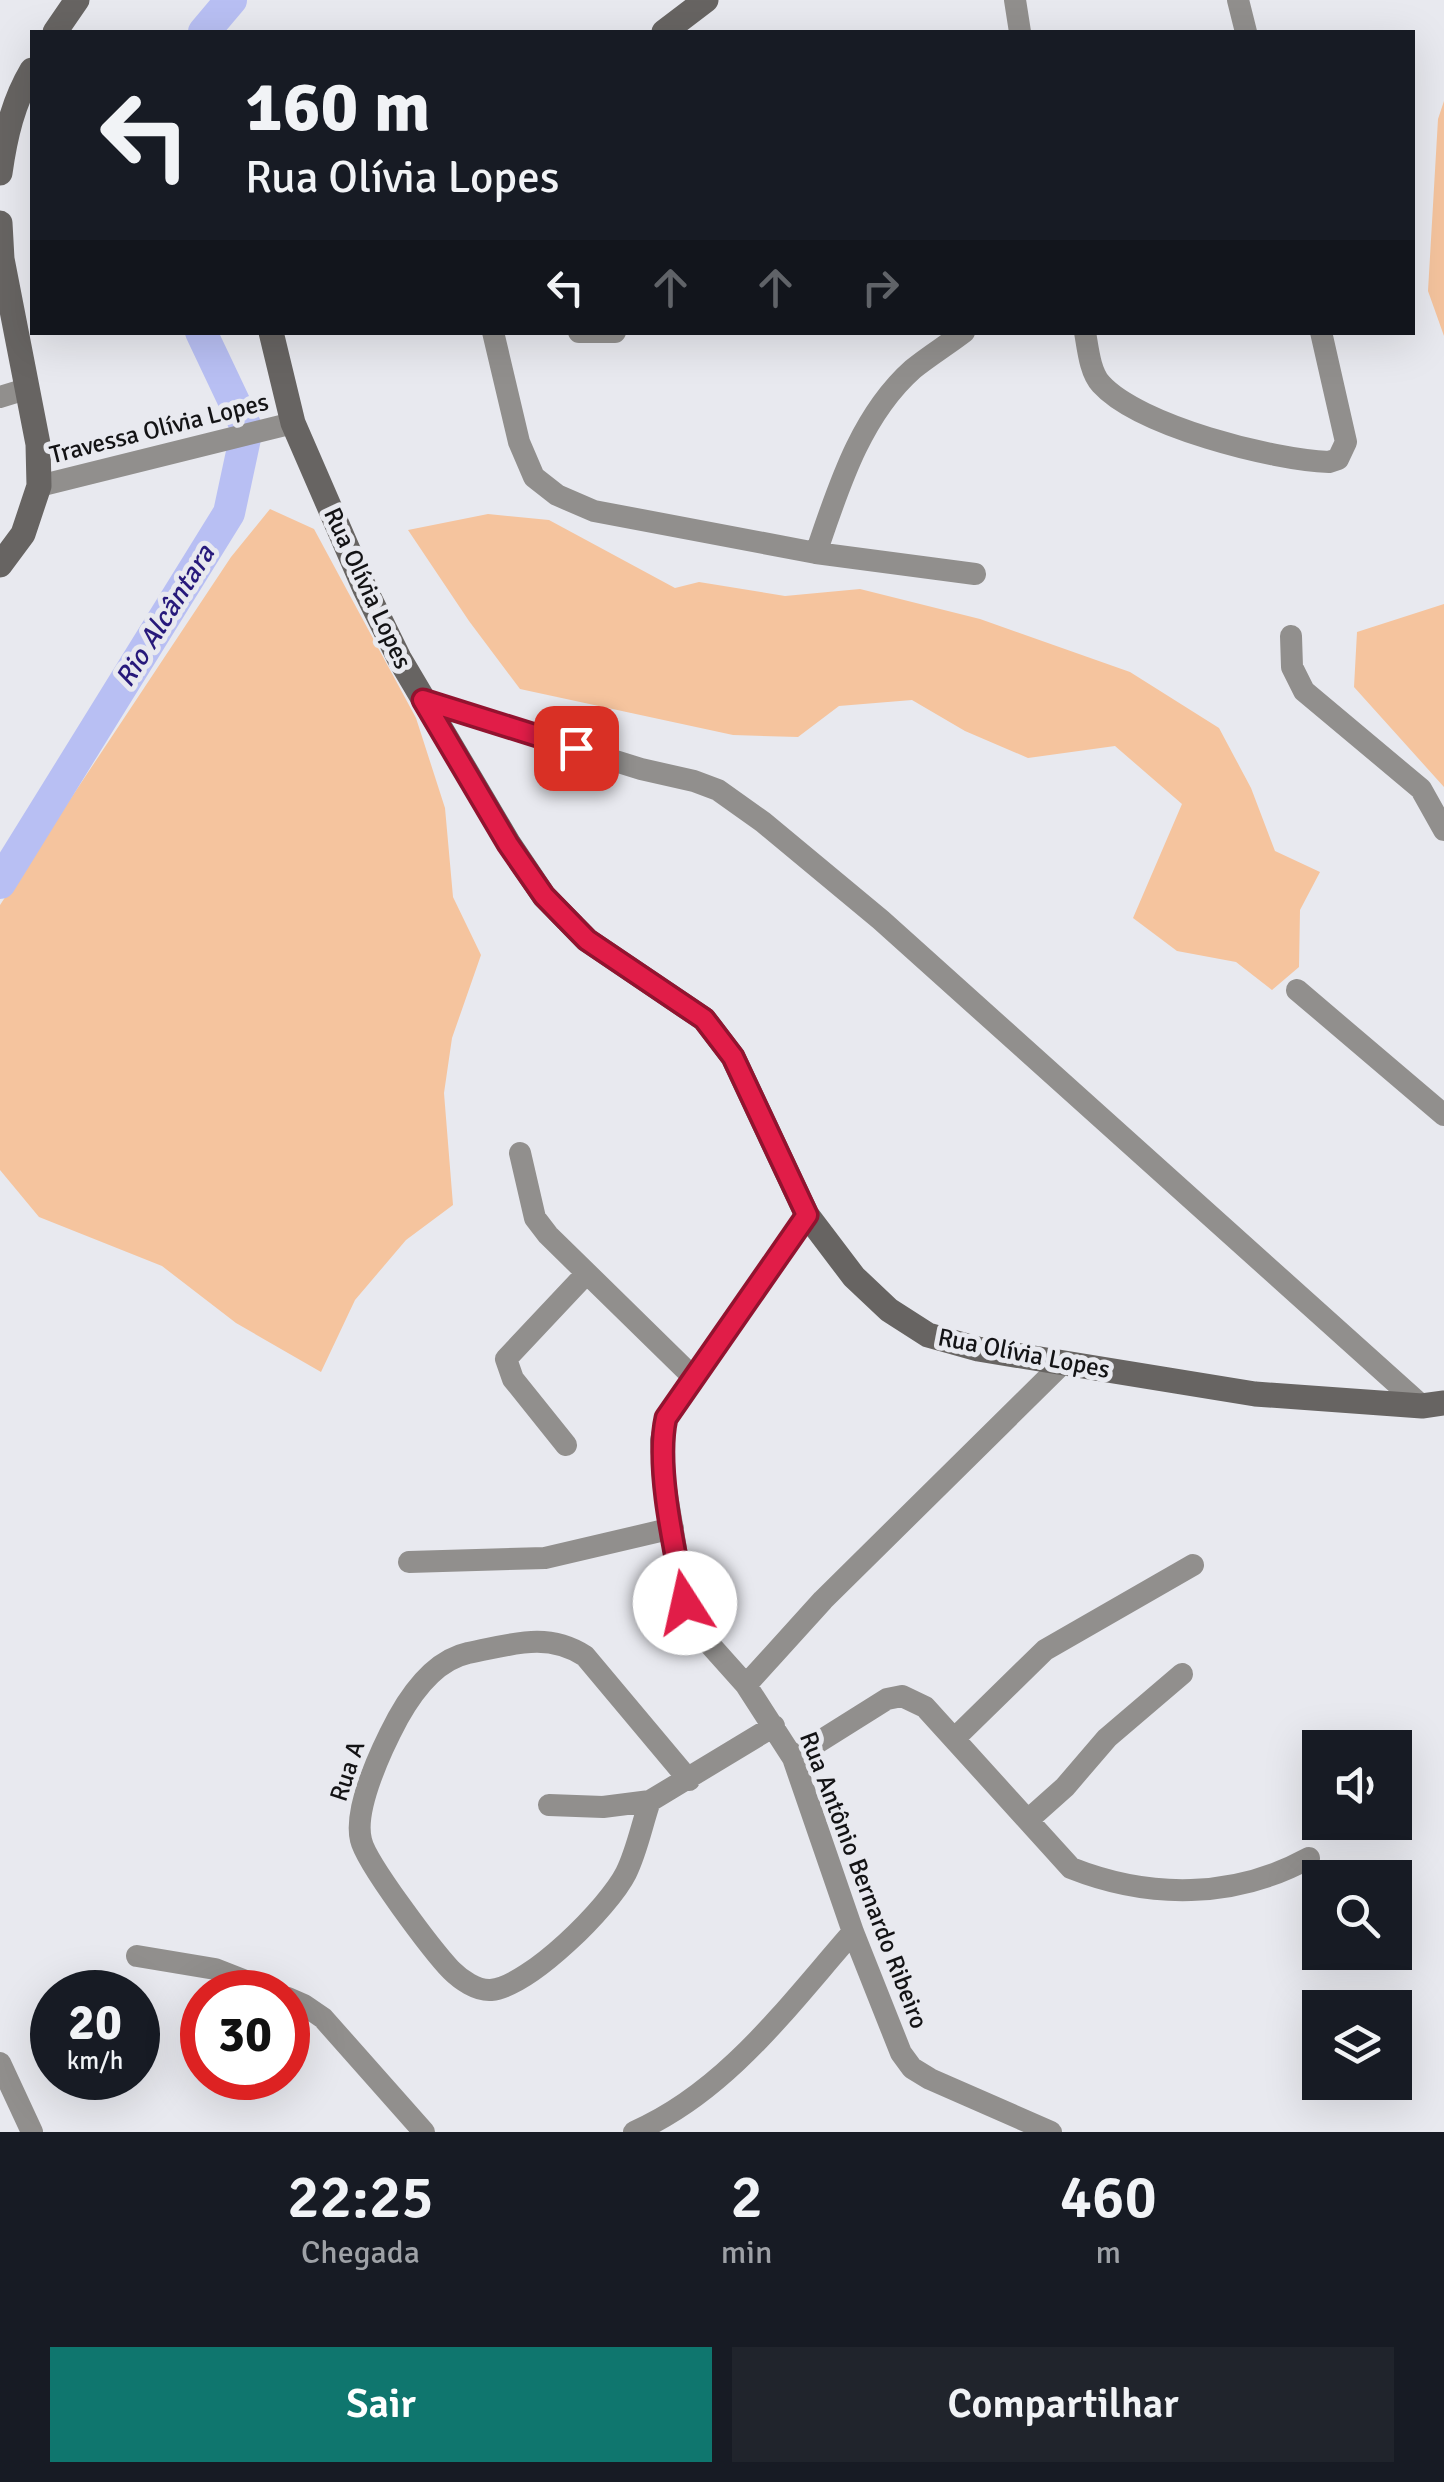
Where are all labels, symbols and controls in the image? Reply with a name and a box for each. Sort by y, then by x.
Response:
text: 160 m [245,64,430,150]
icon: left [80,70,210,200]
text: Rua Olívia Lopes [245,150,559,205]
icon: left [538,260,593,315]
icon: ahead [643,260,698,315]
icon: ahead [748,260,803,315]
icon: right [853,260,908,315]
street label: Travessa Olívia Lopes [46,386,272,470]
street label: Rua Olívia Lopes [317,502,419,674]
water label: Rio Alcântara [108,538,222,693]
pin [534,706,619,791]
icon: arrive [549,721,604,776]
street label: Rua Olívia Lopes [935,1321,1113,1385]
position arrow [633,1551,737,1655]
street label: Rua Antônio Bernardo Ribeiro [793,1727,935,2033]
map controls [1302,1730,1412,2100]
button: sound [1302,1730,1412,1840]
street label: Rua A [323,1737,371,1805]
button: search [1302,1860,1412,1970]
speed limit sign: 30 [180,1970,310,2100]
button: layers [1302,1990,1412,2100]
text: 20 [68,1992,122,2054]
text: km/h [67,2045,123,2076]
text: 22:25 [287,2161,434,2235]
text: 2 [730,2161,763,2235]
text: 460 [1060,2161,1157,2235]
text: Chegada [301,2233,420,2272]
text: min [721,2233,772,2272]
text: m [1095,2233,1121,2272]
button: Sair [50,2347,712,2462]
button: Compartilhar [732,2347,1394,2462]

